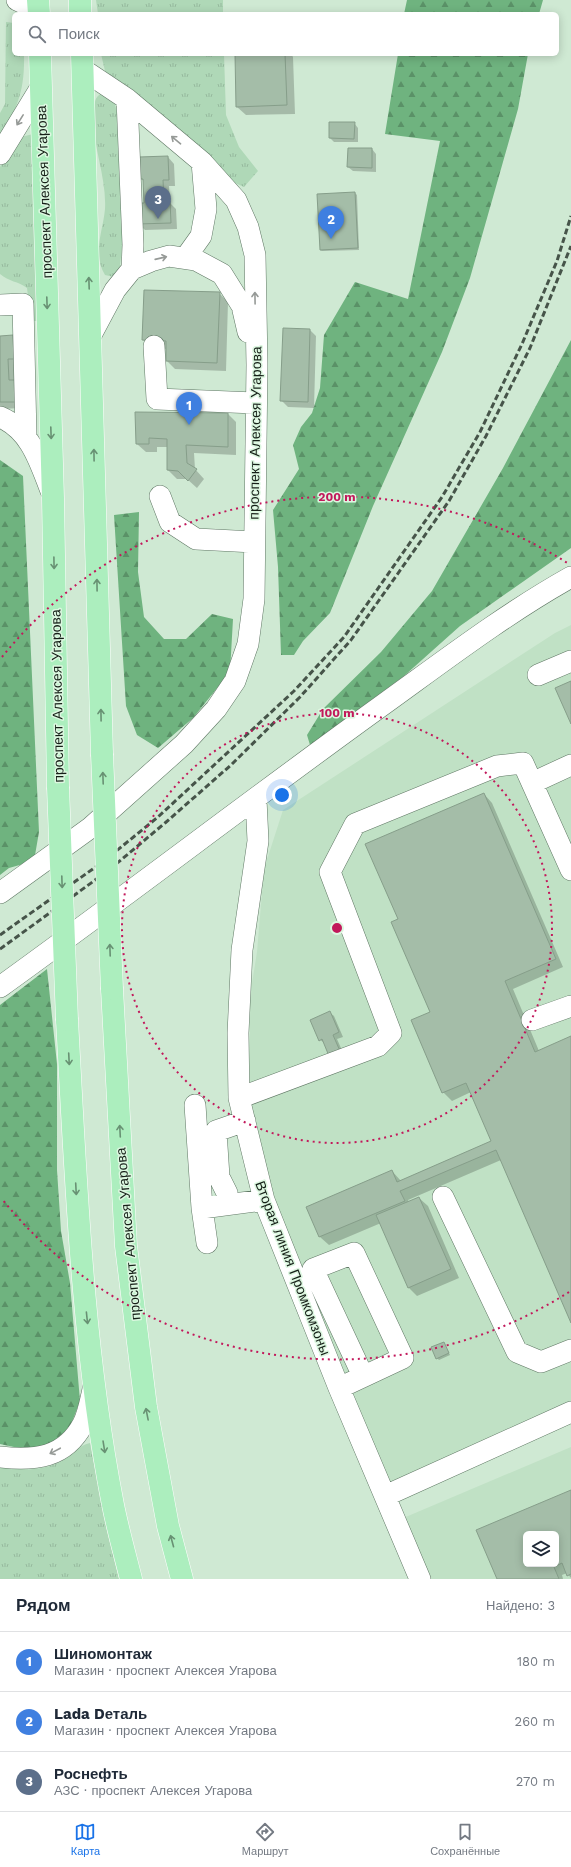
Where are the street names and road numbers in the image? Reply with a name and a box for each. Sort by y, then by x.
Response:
street label: проспект Алексея Угарова [33,105,55,279]
street label: проспект Алексея Угарова [245,346,265,520]
street label: проспект Алексея Угарова [47,609,67,783]
street label: проспект Алексея Угарова [112,1147,144,1321]
street label: Вторая линия Промкомзоны [252,1179,334,1357]

